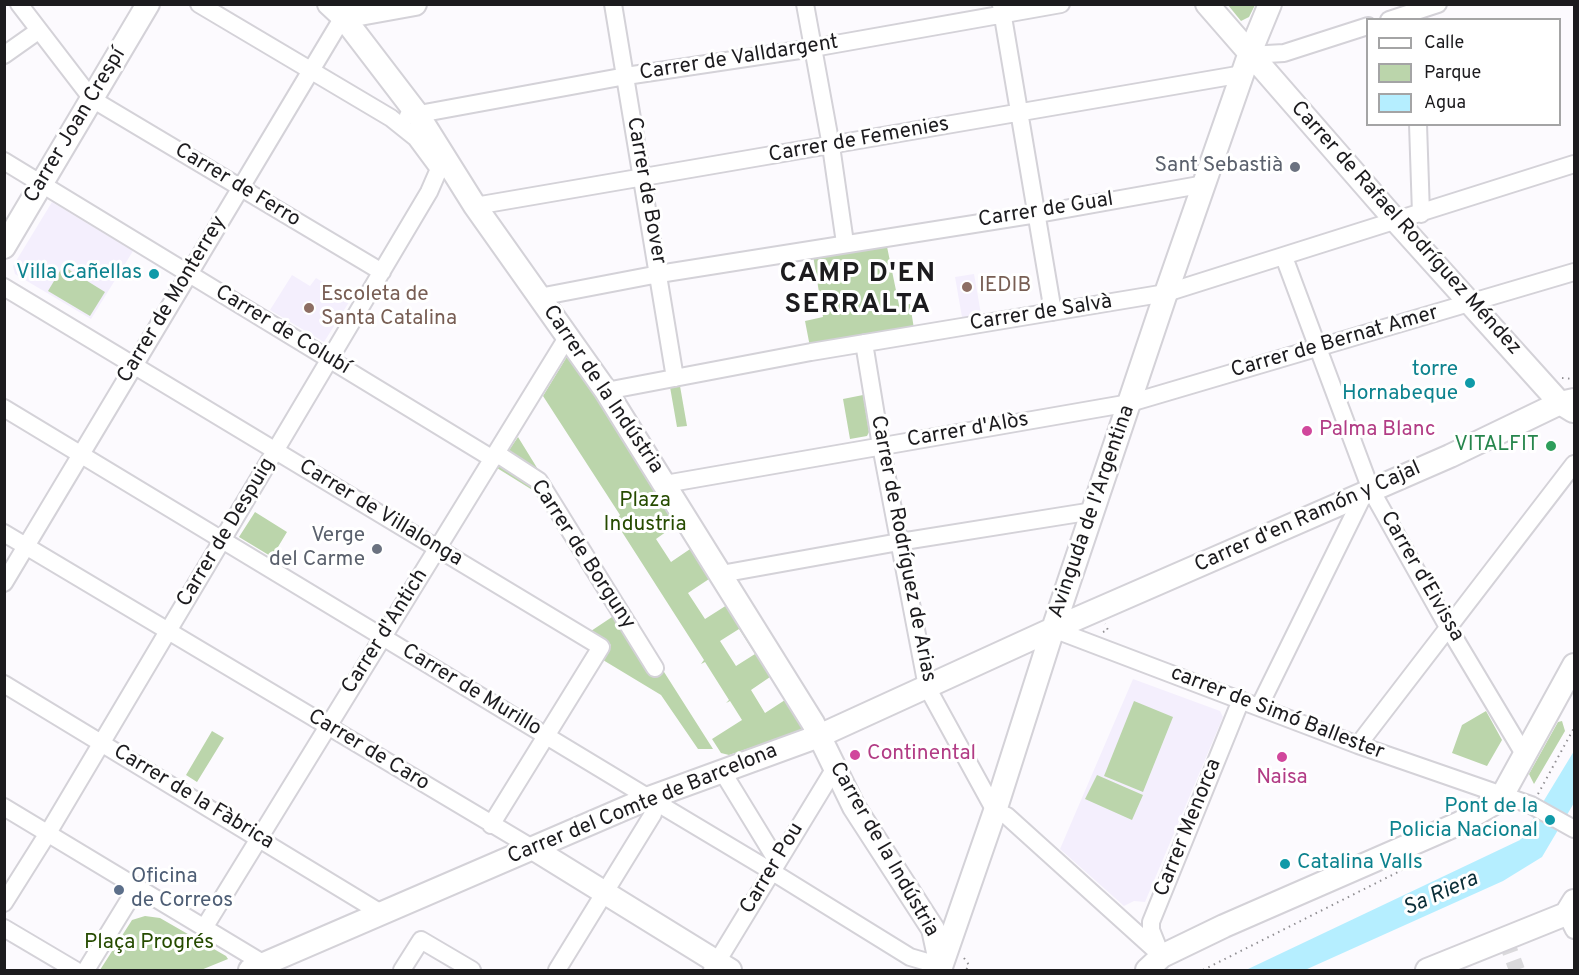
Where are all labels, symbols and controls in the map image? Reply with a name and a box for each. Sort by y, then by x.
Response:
legend [1366,18,1561,126]
street label: Carrer de Valldargent [638,31,840,87]
text: Calle [1424,32,1464,55]
street label: Carrer Joan Crespí [20,44,132,208]
text: Parque [1424,62,1481,85]
text: Agua [1424,92,1466,115]
street label: Carrer de Rafael Rodríguez Méndez [1284,97,1526,361]
street label: Carrer de Femenies [767,113,951,169]
street label: Carrer de Bover [620,115,670,267]
street label: Carrer de Ferro [170,139,304,233]
place label: Sant Sebastià [1155,154,1283,180]
marker: Sant Sebastià [1288,160,1302,174]
street label: Carrer de Gual [977,188,1115,234]
street label: Carrer de Monterrey [113,212,233,388]
district label: CAMP D'EN SERRALTA [779,260,937,323]
place label: Villa Cañellas [16,261,142,287]
marker: Villa Cañellas [147,267,161,281]
place label: IEDIB [979,274,1031,300]
marker: IEDIB [960,280,974,294]
street label: Carrer de Colubí [210,281,354,381]
place label: Escoleta de Santa Catalina [321,283,457,333]
street label: Carrer de Salvà [968,290,1114,338]
marker: Escoleta de Santa Catalina [302,301,316,315]
street label: Carrer de la Indústria [536,301,668,479]
street label: Carrer de Bernat Amer [1228,301,1442,385]
place label: torre Hornabeque [1342,358,1458,408]
marker: torre Hornabeque [1463,376,1477,390]
street label: Avinguda de l'Argentina [1045,402,1141,622]
street label: Carrer d'Alòs [905,408,1031,454]
street label: Carrer de Rodríguez de Arias [864,414,940,684]
place label: Palma Blanc [1319,418,1435,444]
marker: Palma Blanc [1300,424,1314,438]
place label: VITALFIT [1454,433,1539,459]
marker: VITALFIT [1544,439,1558,453]
street label: Carrer de Despuig [173,454,281,612]
street label: Carrer de Villalonga [294,455,466,573]
street label: Carrer d'en Ramón y Cajal [1191,457,1425,579]
street label: Carrer de Borguny [524,476,640,634]
park label: Plaza Industria [604,489,686,539]
street label: Carrer d'Eivissa [1374,507,1468,647]
place label: Verge del Carme [269,524,365,574]
marker: Verge del Carme [370,542,384,556]
street label: Carrer d'Antich [338,565,434,699]
street label: Carrer de Murillo [397,639,545,743]
street label: carrer de Simó Ballester [1167,662,1387,766]
street label: Carrer de Caro [303,705,433,797]
street label: Carrer del Comte de Barcelona [505,739,781,871]
street label: Carrer de la Fàbrica [108,740,278,856]
place label: Continental [867,742,976,768]
marker: Continental [848,748,862,762]
marker: Naisa [1275,750,1289,764]
street label: Carrer Menorca [1150,755,1228,901]
street label: Carrer de la Indústria [823,758,943,942]
place label: Naisa [1256,766,1308,792]
place label: Pont de la Policia Nacional [1389,795,1538,845]
marker: Pont de la Policia Nacional [1543,813,1557,827]
street label: Carrer Pou [736,819,810,919]
place label: Catalina Valls [1297,851,1423,877]
marker: Catalina Valls [1278,857,1292,871]
place label: Oficina de Correos [131,865,233,915]
water label: Sa Riera [1400,867,1482,923]
marker: Oficina de Correos [112,883,126,897]
park label: Plaça Progrés [84,931,214,957]

